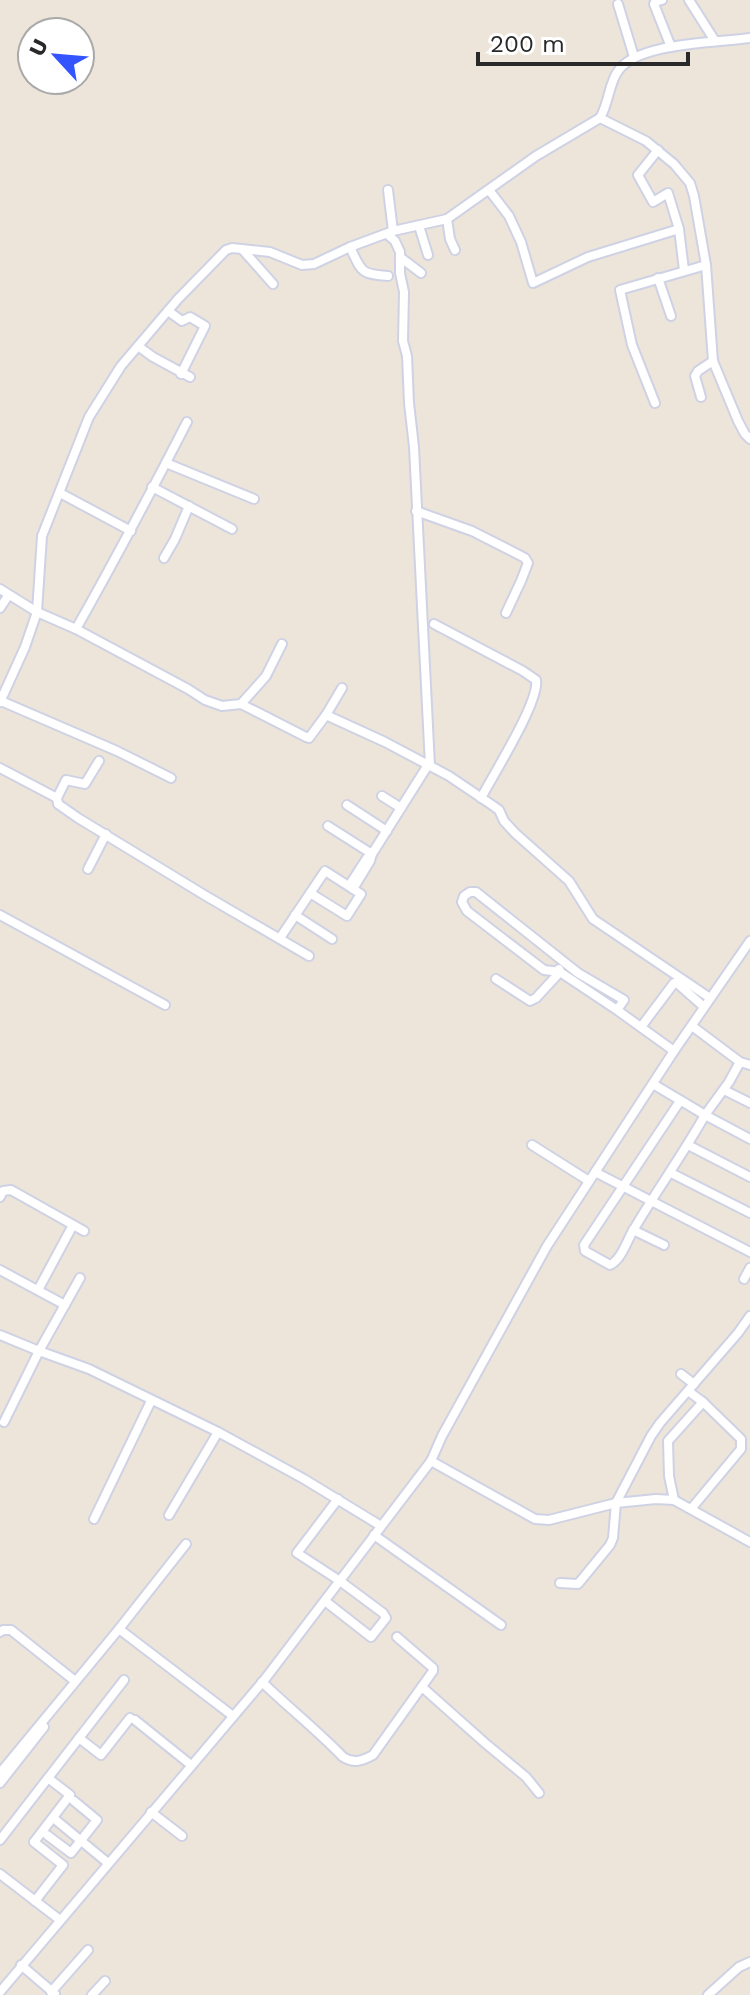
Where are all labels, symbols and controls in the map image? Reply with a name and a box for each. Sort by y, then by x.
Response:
north arrow [16,16,96,96]
scale bar [478,16,688,66]
text: 200 m [490,30,565,58]
text: U [24,35,53,60]

